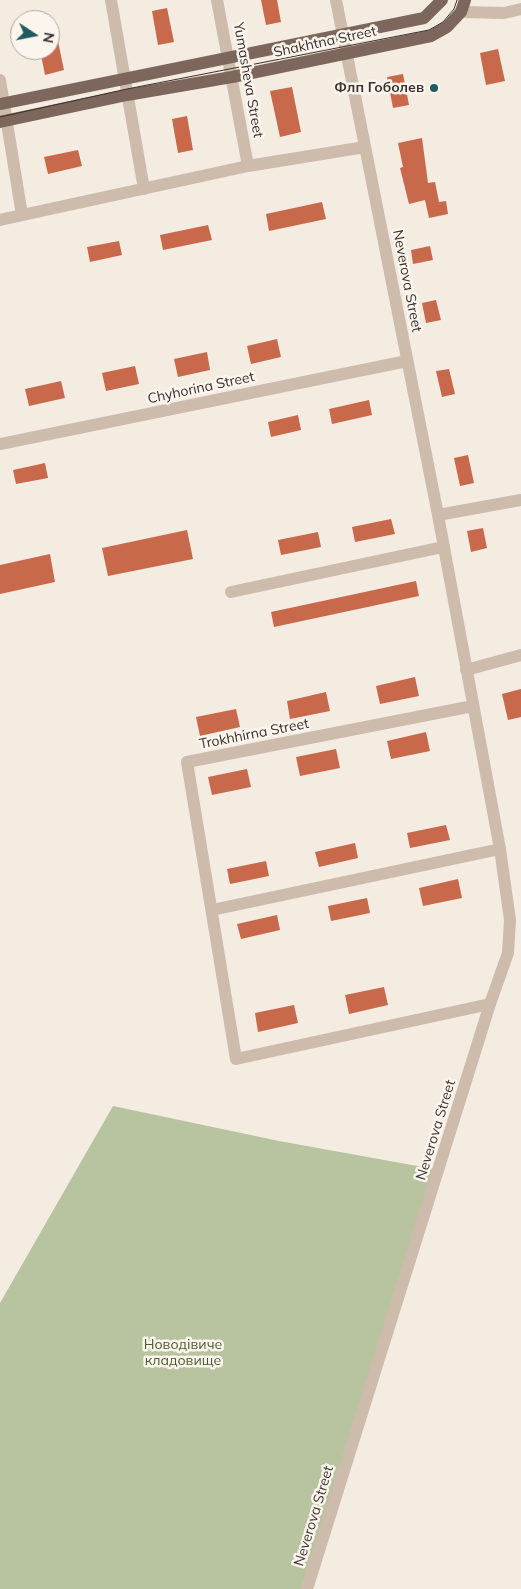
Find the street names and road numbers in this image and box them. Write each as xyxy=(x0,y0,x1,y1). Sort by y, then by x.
street label: Yumasheva Street xyxy=(230,21,266,139)
street label: Shakhtna Street xyxy=(272,23,378,61)
street label: Neverova Street xyxy=(389,228,425,334)
street label: Chyhorina Street xyxy=(146,368,256,408)
street label: Trokhhirna Street xyxy=(198,715,310,753)
street label: Neverova Street xyxy=(413,1078,459,1182)
street label: Neverova Street xyxy=(291,1464,337,1568)

